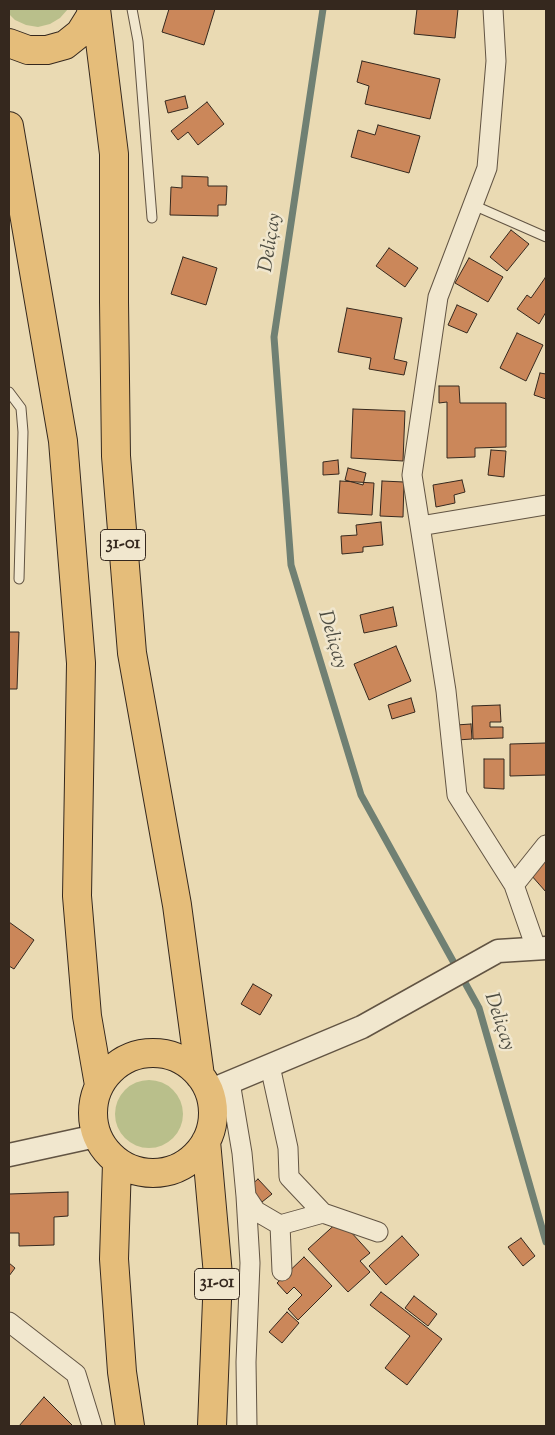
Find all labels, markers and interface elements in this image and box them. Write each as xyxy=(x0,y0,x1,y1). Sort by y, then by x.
water label: Deliçay xyxy=(256,212,288,274)
road number: 31-01 xyxy=(100,530,146,560)
water label: Deliçay xyxy=(311,608,351,672)
water label: Deliçay xyxy=(477,990,519,1054)
road number: 31-01 xyxy=(194,1268,240,1300)

